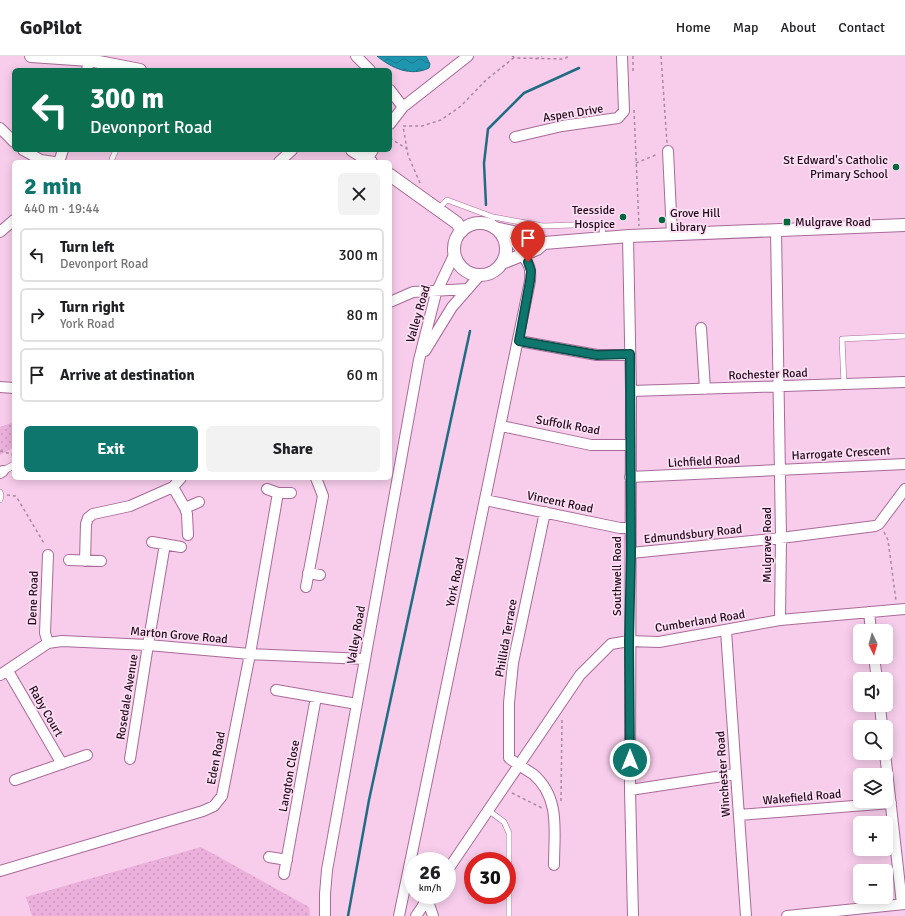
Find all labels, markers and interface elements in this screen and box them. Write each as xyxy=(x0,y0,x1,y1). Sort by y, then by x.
text: GoPilot xyxy=(20,16,82,40)
text: Home xyxy=(676,19,711,36)
text: Map xyxy=(733,19,758,36)
text: About xyxy=(780,19,816,36)
text: Contact xyxy=(838,19,885,36)
text: 300 m xyxy=(90,82,164,116)
icon: left xyxy=(24,84,76,136)
street label: Aspen Drive xyxy=(542,101,604,126)
text: Devonport Road xyxy=(90,116,212,138)
place label: St Edward's Catholic Primary School xyxy=(783,153,888,182)
marker: St Edward's Catholic Primary School xyxy=(891,162,901,172)
text: 2 min xyxy=(24,171,82,201)
button: close xyxy=(338,173,380,215)
text: 440 m · 19:44 xyxy=(24,201,100,217)
place label: Teesside Hospice xyxy=(572,203,615,232)
place label: Grove Hill Library xyxy=(670,206,721,235)
marker: Teesside Hospice xyxy=(618,212,628,222)
marker: Grove Hill Library xyxy=(657,215,667,225)
place label: Mulgrave Road xyxy=(795,215,871,230)
marker: Mulgrave Road xyxy=(782,217,792,227)
pin xyxy=(511,221,545,262)
icon: arrive xyxy=(517,227,539,249)
text: Turn left xyxy=(60,238,114,256)
icon: left xyxy=(26,244,48,266)
text: 300 m xyxy=(338,246,378,264)
text: Devonport Road xyxy=(60,256,148,272)
street label: Valley Road xyxy=(403,284,434,345)
text: Turn right xyxy=(60,298,125,316)
icon: right xyxy=(26,304,48,326)
text: 80 m xyxy=(347,306,378,324)
text: York Road xyxy=(60,316,115,332)
icon: arrive xyxy=(26,364,48,386)
text: Arrive at destination xyxy=(60,366,195,384)
text: 60 m xyxy=(347,366,378,384)
street label: Rochester Road xyxy=(728,366,808,383)
street label: Suffolk Road xyxy=(535,412,601,439)
button: Exit xyxy=(24,426,198,472)
button: Share xyxy=(206,426,380,472)
street label: Harrogate Crescent xyxy=(791,443,891,464)
street label: Lichfield Road xyxy=(667,452,741,471)
street label: Vincent Road xyxy=(525,488,594,517)
street label: Mulgrave Road xyxy=(760,507,775,583)
street label: Edmundsbury Road xyxy=(643,522,743,547)
street label: Southwell Road xyxy=(610,536,625,616)
street label: York Road xyxy=(443,556,468,608)
street label: Dene Road xyxy=(25,570,42,626)
street label: Phillida Terrace xyxy=(492,598,521,678)
street label: Valley Road xyxy=(344,605,369,665)
street label: Cumberland Road xyxy=(654,607,746,636)
street label: Marton Grove Road xyxy=(130,624,228,647)
north arrow xyxy=(853,624,893,664)
map controls xyxy=(853,624,893,904)
street label: Rosedale Avenue xyxy=(113,653,142,741)
button: sound xyxy=(853,672,893,712)
street label: Raby Court xyxy=(25,683,66,740)
button: search xyxy=(853,720,893,760)
street label: Eden Road xyxy=(204,730,229,786)
street label: Winchester Road xyxy=(713,730,734,818)
street label: Langton Close xyxy=(276,739,303,813)
position arrow xyxy=(609,739,651,781)
button: layers xyxy=(853,768,893,808)
street label: Wakefield Road xyxy=(762,787,842,808)
button: + xyxy=(853,816,893,856)
speed limit sign: 30 xyxy=(464,852,516,904)
text: 26 xyxy=(419,860,441,885)
button: − xyxy=(853,864,893,904)
text: km/h xyxy=(419,882,441,894)

